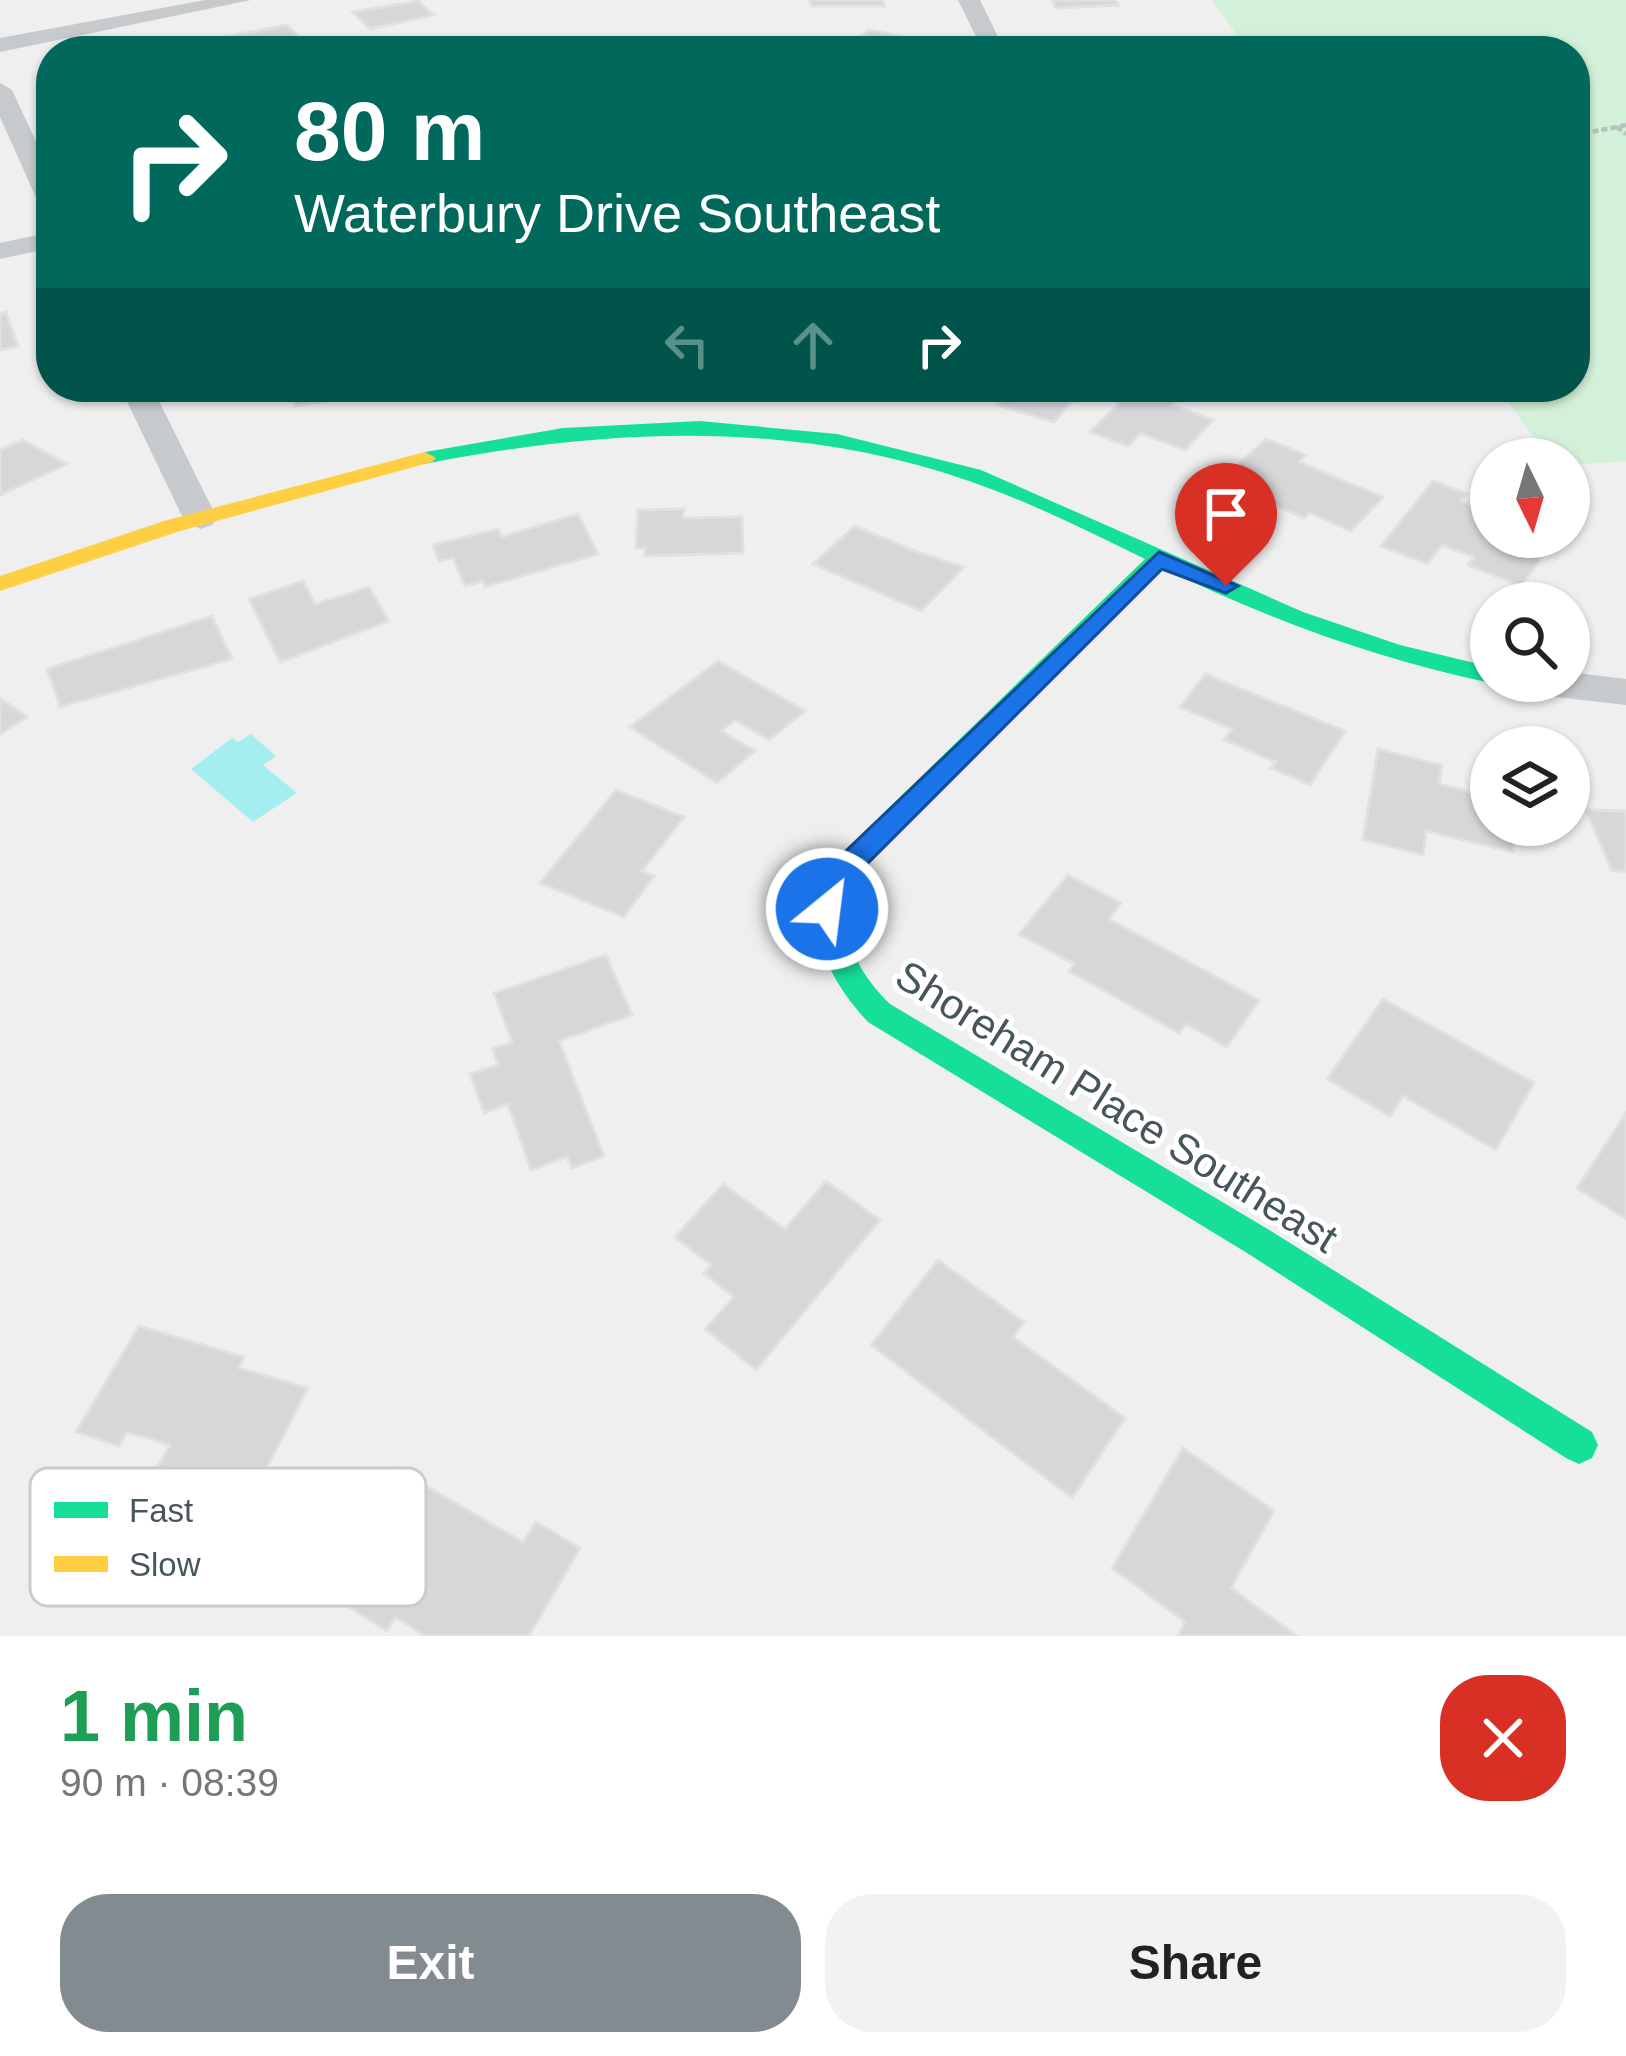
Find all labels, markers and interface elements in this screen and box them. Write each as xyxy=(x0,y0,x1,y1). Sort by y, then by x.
icon: right xyxy=(96,84,252,240)
text: 80 m xyxy=(294,84,485,178)
text: Waterbury Drive Southeast xyxy=(294,183,940,243)
icon: left xyxy=(654,312,720,378)
icon: ahead xyxy=(780,312,846,378)
icon: right xyxy=(906,312,972,378)
north arrow xyxy=(1470,438,1590,558)
map controls xyxy=(1470,438,1590,846)
pin xyxy=(1175,463,1277,586)
icon: arrive xyxy=(1193,481,1259,547)
button: search xyxy=(1470,582,1590,702)
button: layers xyxy=(1470,726,1590,846)
position arrow xyxy=(764,846,890,972)
street label: Shoreham Place Southeast xyxy=(887,951,1346,1262)
legend xyxy=(30,1468,426,1606)
text: Fast xyxy=(129,1492,193,1529)
text: Slow xyxy=(129,1546,201,1583)
button: close xyxy=(1440,1675,1566,1801)
text: 1 min xyxy=(60,1676,248,1756)
text: 90 m · 08:39 xyxy=(60,1761,279,1804)
button: Exit xyxy=(60,1894,801,2032)
button: Share xyxy=(825,1894,1566,2032)

